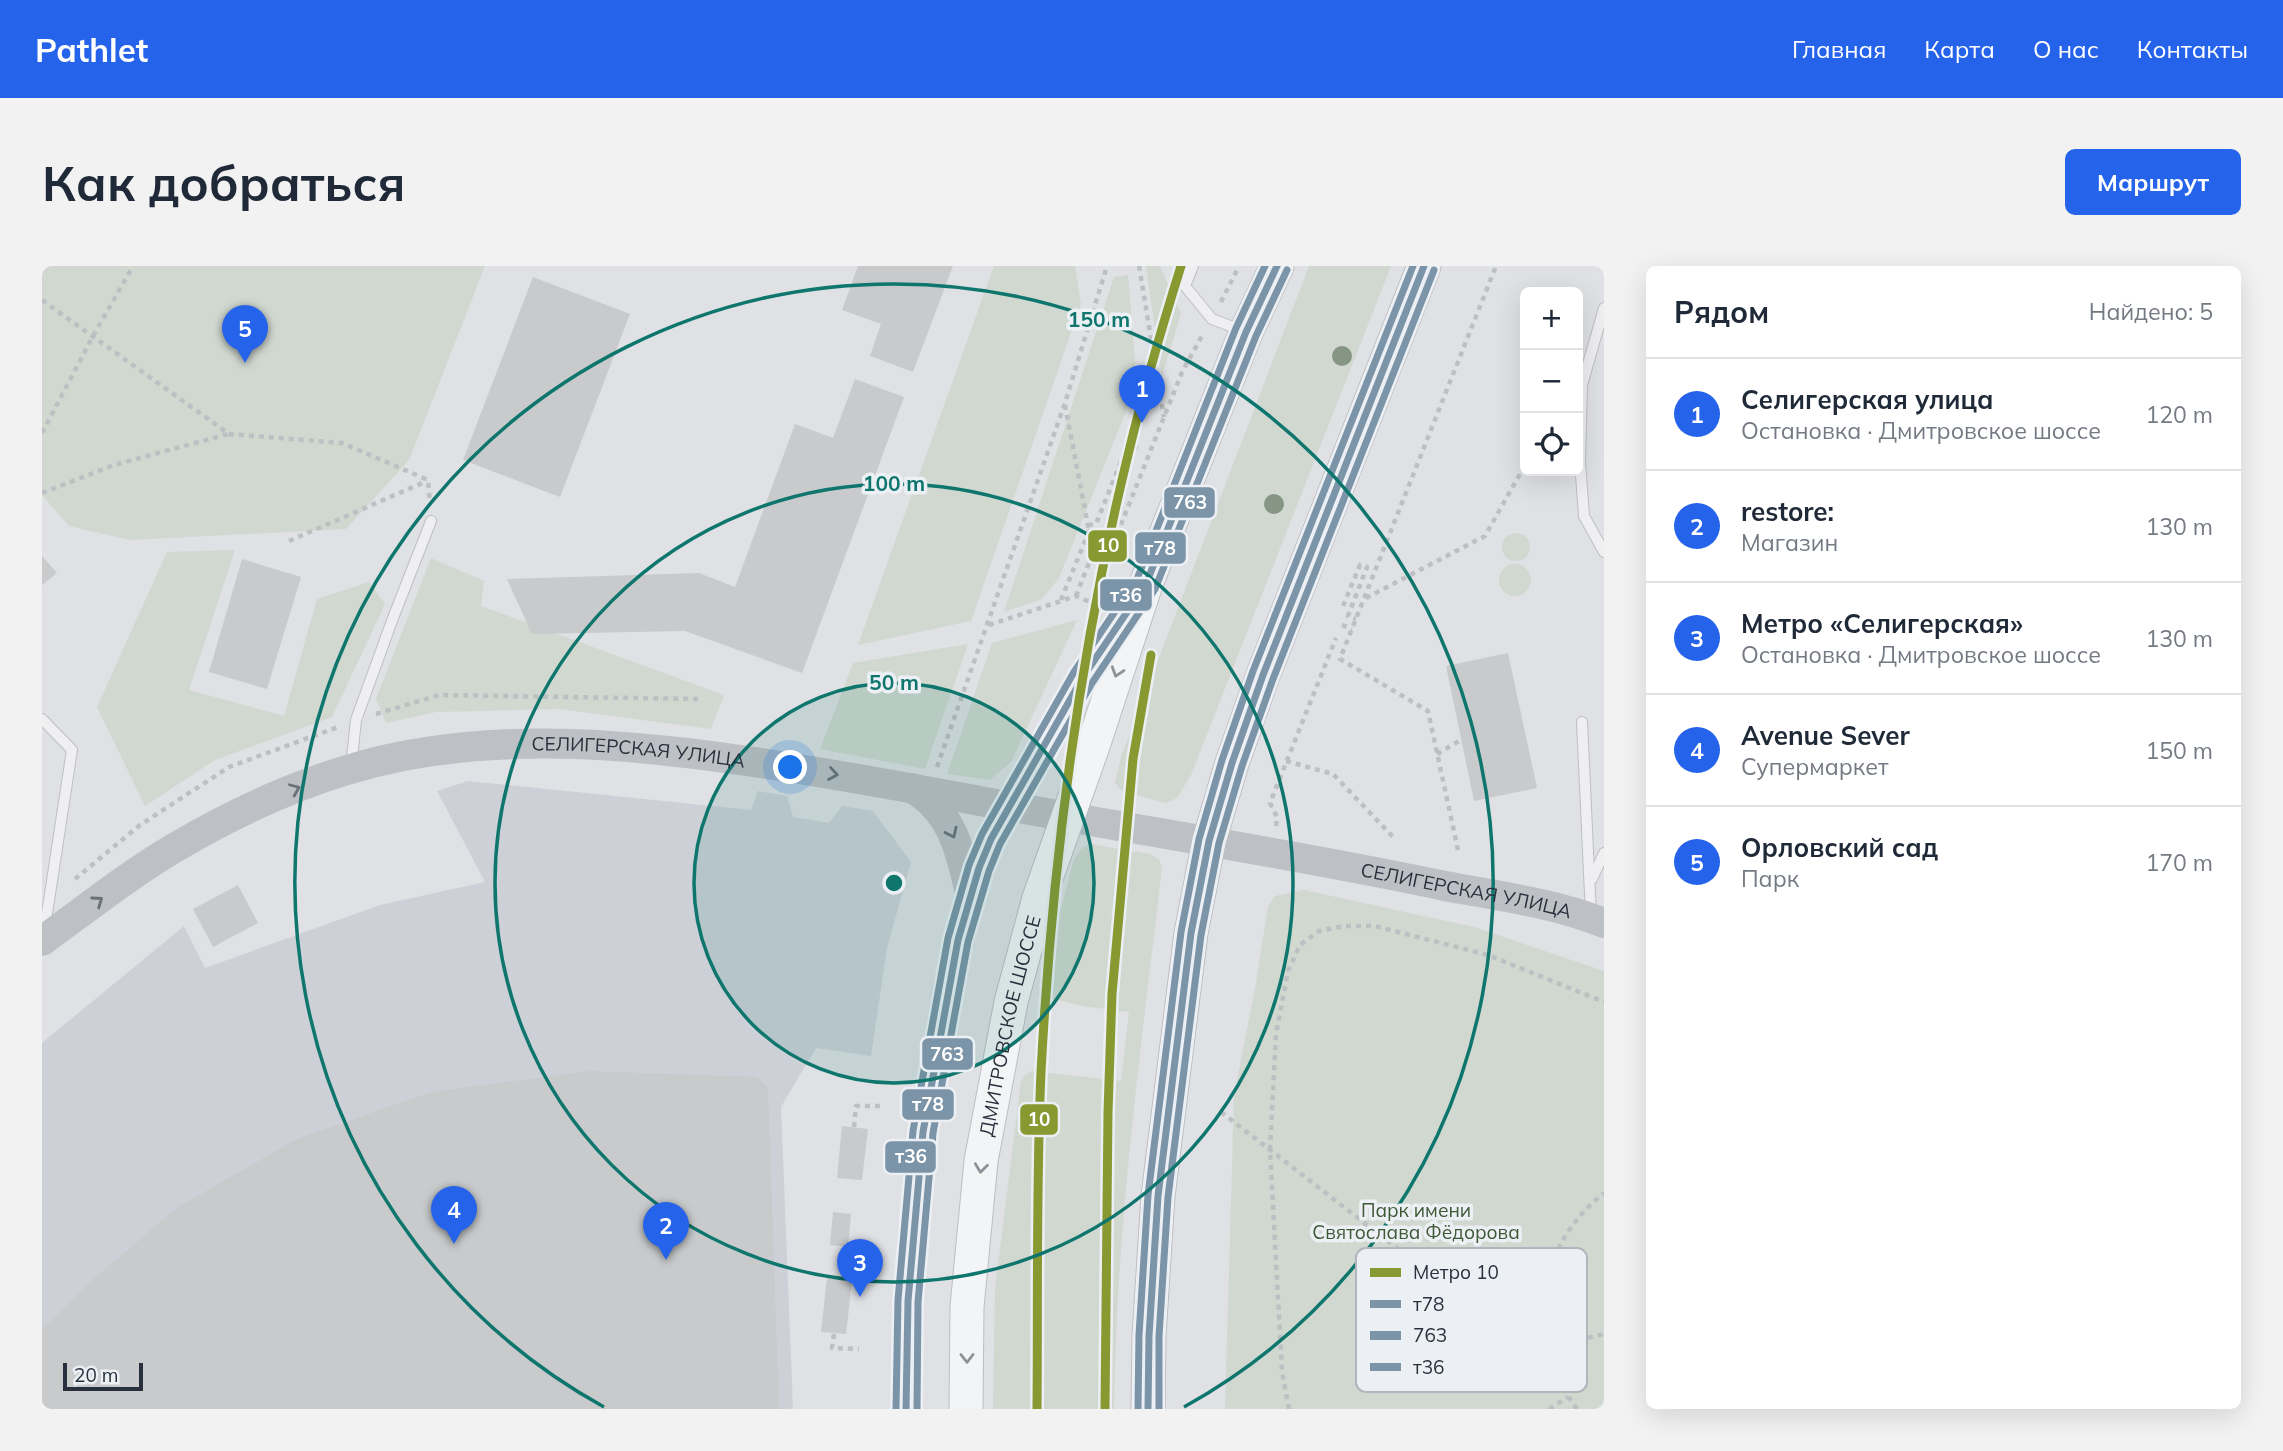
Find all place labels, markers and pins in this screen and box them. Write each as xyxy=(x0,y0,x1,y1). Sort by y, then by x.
pin: 5 xyxy=(222,305,268,363)
pin: 1 xyxy=(1119,365,1165,423)
centre of rings xyxy=(882,871,906,895)
pin: 4 xyxy=(431,1186,477,1244)
pin: 2 xyxy=(643,1202,689,1260)
pin: 3 xyxy=(837,1239,883,1297)

